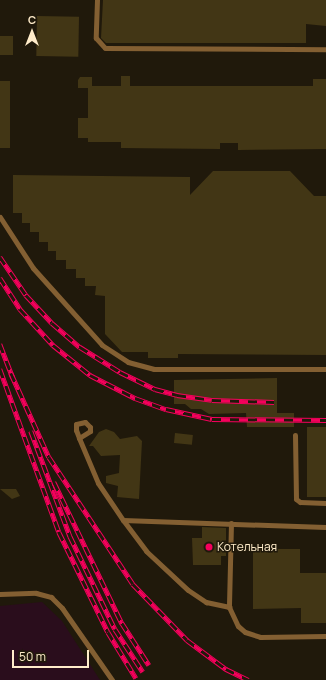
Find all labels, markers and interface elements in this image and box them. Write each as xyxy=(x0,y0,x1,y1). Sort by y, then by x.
north arrow xyxy=(12,12,52,52)
text: С xyxy=(28,12,36,27)
place label: Котельная xyxy=(217,540,277,554)
marker: Котельная xyxy=(204,542,214,552)
scale bar xyxy=(14,642,91,668)
text: 50 m xyxy=(19,648,46,665)

